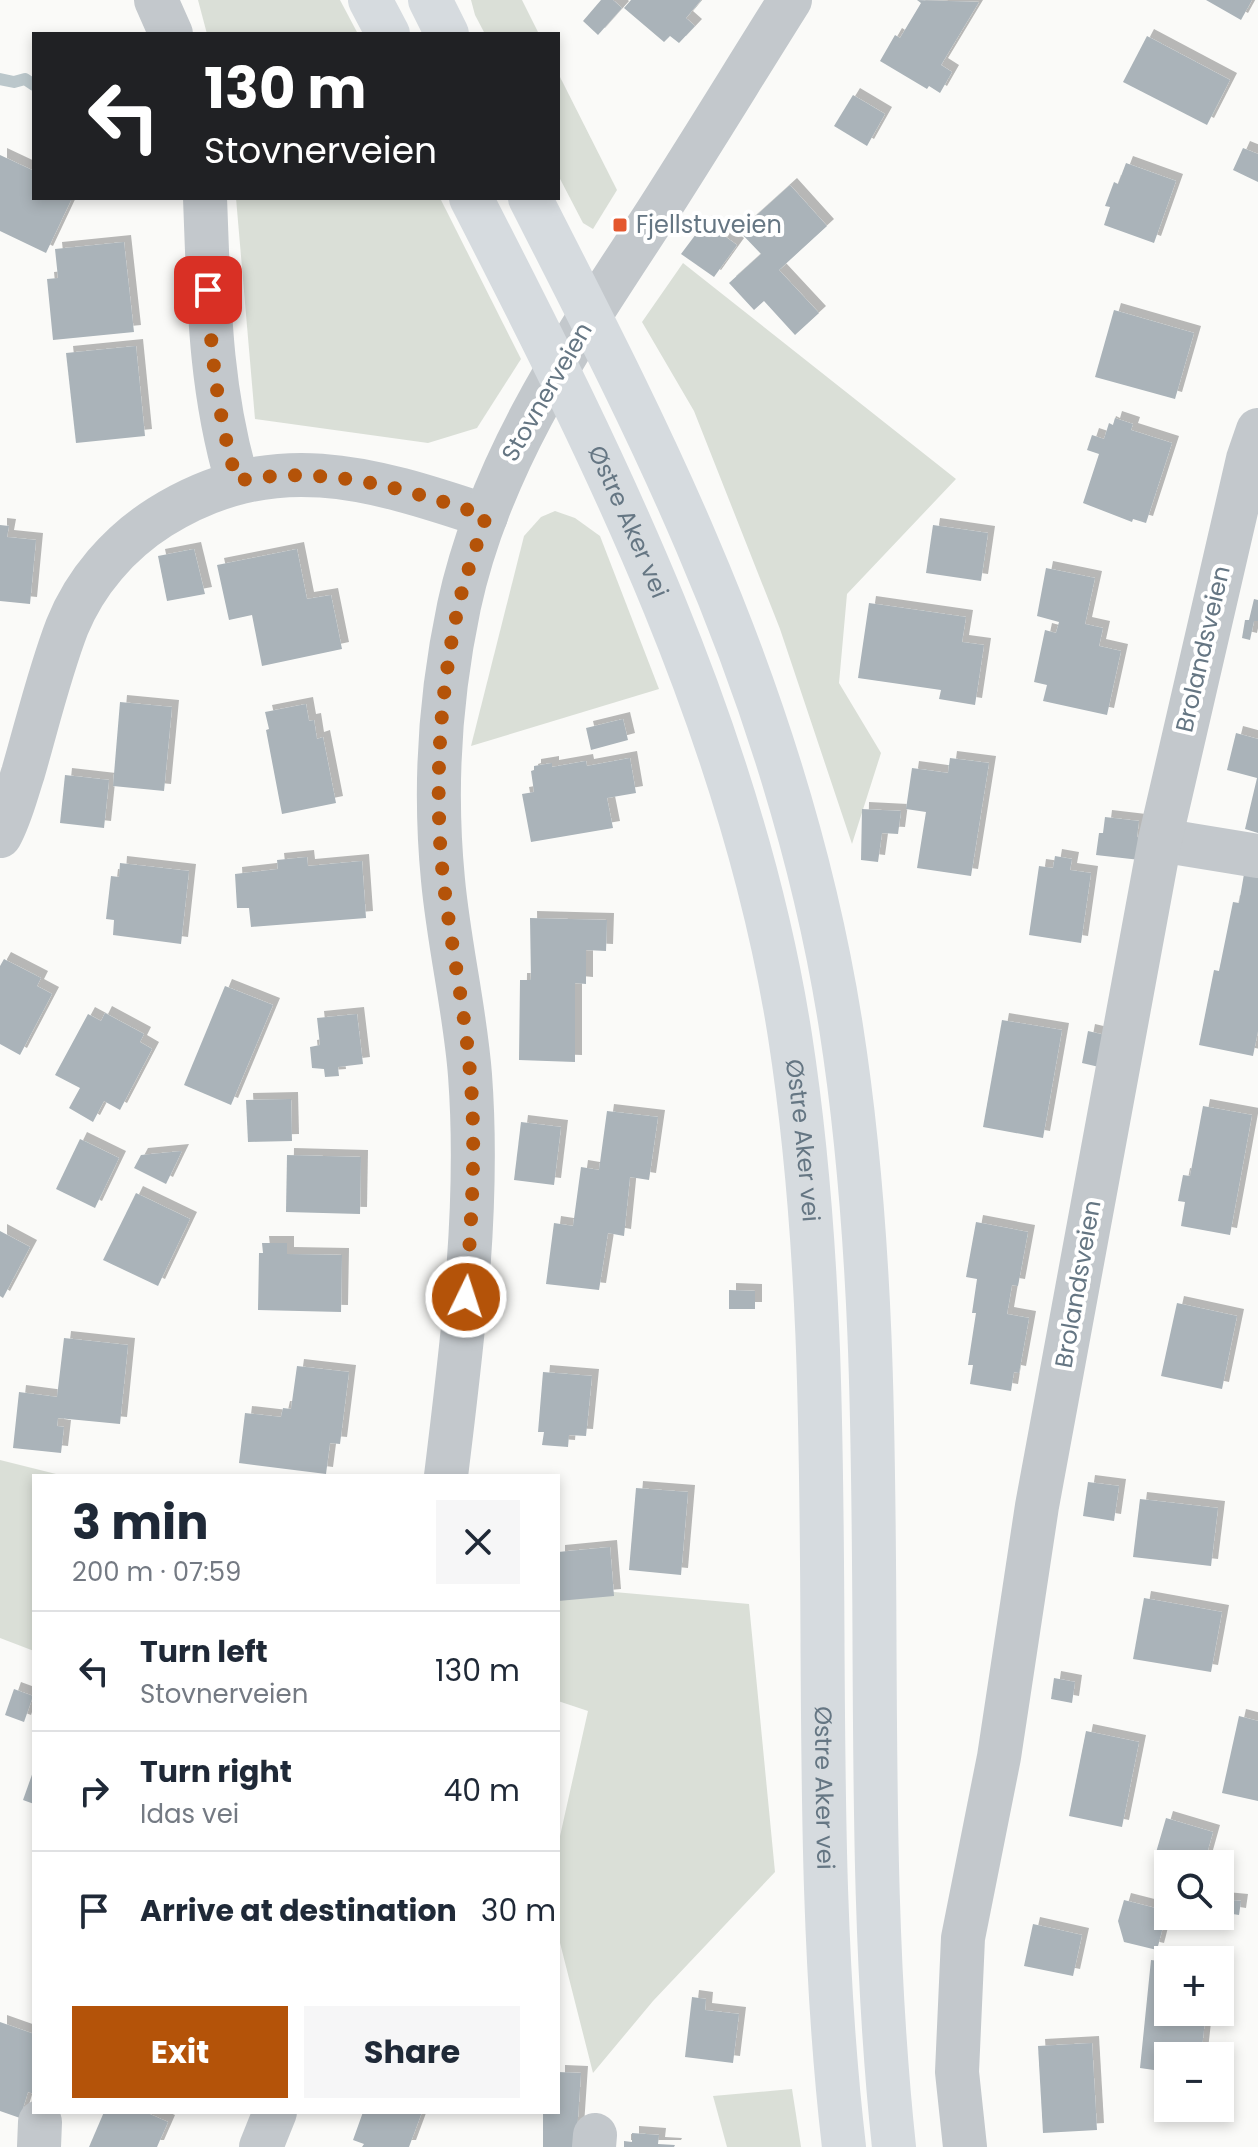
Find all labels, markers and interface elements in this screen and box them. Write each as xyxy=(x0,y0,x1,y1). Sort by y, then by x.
text: 130 m xyxy=(204,49,367,128)
icon: left xyxy=(72,64,176,168)
text: Stovnerveien xyxy=(204,125,437,176)
place label: Fjellstuveien xyxy=(636,208,782,241)
marker: Fjellstuveien xyxy=(611,216,629,234)
pin xyxy=(174,256,242,324)
icon: arrive xyxy=(186,268,230,312)
street label: Stovnerveien xyxy=(493,316,600,467)
street label: Østre Aker vei xyxy=(580,440,677,603)
street label: Brolandsveien xyxy=(1167,562,1238,735)
street label: Østre Aker vei xyxy=(778,1057,828,1223)
street label: Brolandsveien xyxy=(1047,1197,1108,1370)
position arrow xyxy=(424,1255,508,1339)
text: 3 min xyxy=(72,1489,209,1556)
button: close xyxy=(436,1500,520,1584)
text: 200 m · 07:59 xyxy=(72,1554,242,1590)
text: Turn left xyxy=(140,1630,268,1673)
icon: left xyxy=(72,1649,116,1693)
text: 130 m xyxy=(435,1649,520,1692)
text: Stovnerveien xyxy=(140,1676,308,1712)
street label: Østre Aker vei xyxy=(807,1706,842,1870)
text: Turn right xyxy=(140,1750,292,1793)
icon: right xyxy=(72,1769,116,1813)
text: 40 m xyxy=(443,1769,520,1812)
text: Idas vei xyxy=(140,1796,239,1832)
map controls xyxy=(1154,1850,1234,2122)
button: search xyxy=(1154,1850,1234,1930)
icon: arrive xyxy=(72,1889,116,1933)
text: Arrive at destination xyxy=(140,1889,457,1932)
text: 30 m xyxy=(481,1889,556,1932)
button: + xyxy=(1154,1946,1234,2026)
button: Exit xyxy=(72,2006,288,2098)
button: Share xyxy=(304,2006,520,2098)
button: − xyxy=(1154,2042,1234,2122)

